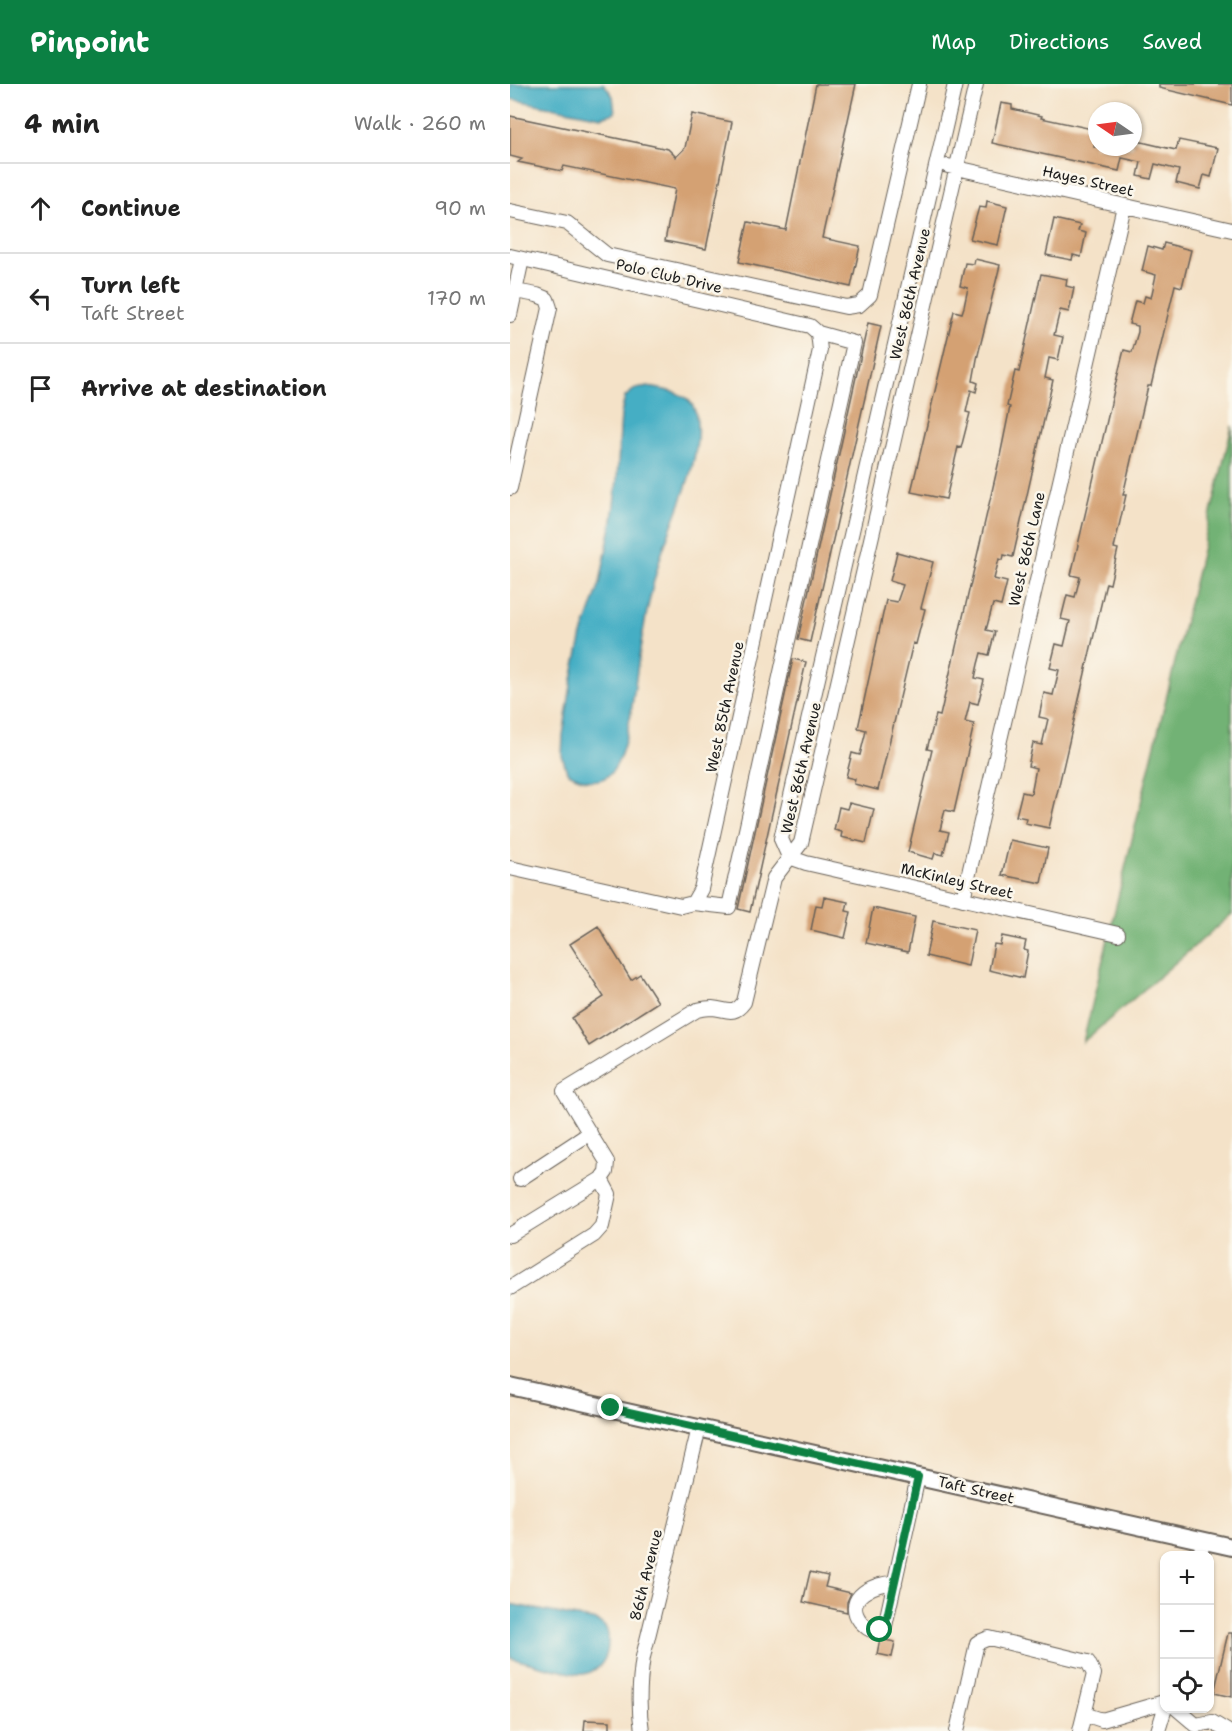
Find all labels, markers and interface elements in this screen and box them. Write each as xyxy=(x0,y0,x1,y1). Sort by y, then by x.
text: Pinpoint xyxy=(30,23,149,61)
text: Map xyxy=(931,28,976,56)
text: Directions xyxy=(1009,28,1109,56)
text: Saved xyxy=(1142,28,1202,56)
north arrow xyxy=(1088,102,1142,156)
text: 4 min xyxy=(24,106,100,141)
text: Walk · 260 m xyxy=(354,110,486,136)
street label: Hayes Street xyxy=(1040,161,1136,201)
icon: ahead xyxy=(24,192,57,225)
text: Continue xyxy=(81,194,181,223)
text: 90 m xyxy=(434,195,486,221)
street label: West 86th Avenue xyxy=(885,226,935,362)
street label: Polo Club Drive xyxy=(614,254,724,298)
text: Turn left xyxy=(81,271,180,300)
icon: left xyxy=(24,282,57,315)
text: 170 m xyxy=(427,285,486,311)
text: Taft Street xyxy=(81,300,185,326)
icon: arrive xyxy=(24,372,57,405)
text: Arrive at destination xyxy=(81,374,327,403)
street label: West 86th Lane xyxy=(1004,490,1050,608)
street label: West 85th Avenue xyxy=(701,639,749,775)
street label: West 86th Avenue xyxy=(776,700,826,836)
street label: McKinley Street xyxy=(899,858,1015,904)
route end xyxy=(597,1394,623,1420)
street label: Taft Street xyxy=(936,1472,1016,1508)
street label: 86th Avenue xyxy=(625,1527,667,1623)
map controls xyxy=(1160,1551,1214,1713)
button: + xyxy=(1160,1551,1214,1605)
button: − xyxy=(1160,1605,1214,1659)
route start xyxy=(866,1616,892,1642)
button: locate xyxy=(1160,1659,1214,1713)

